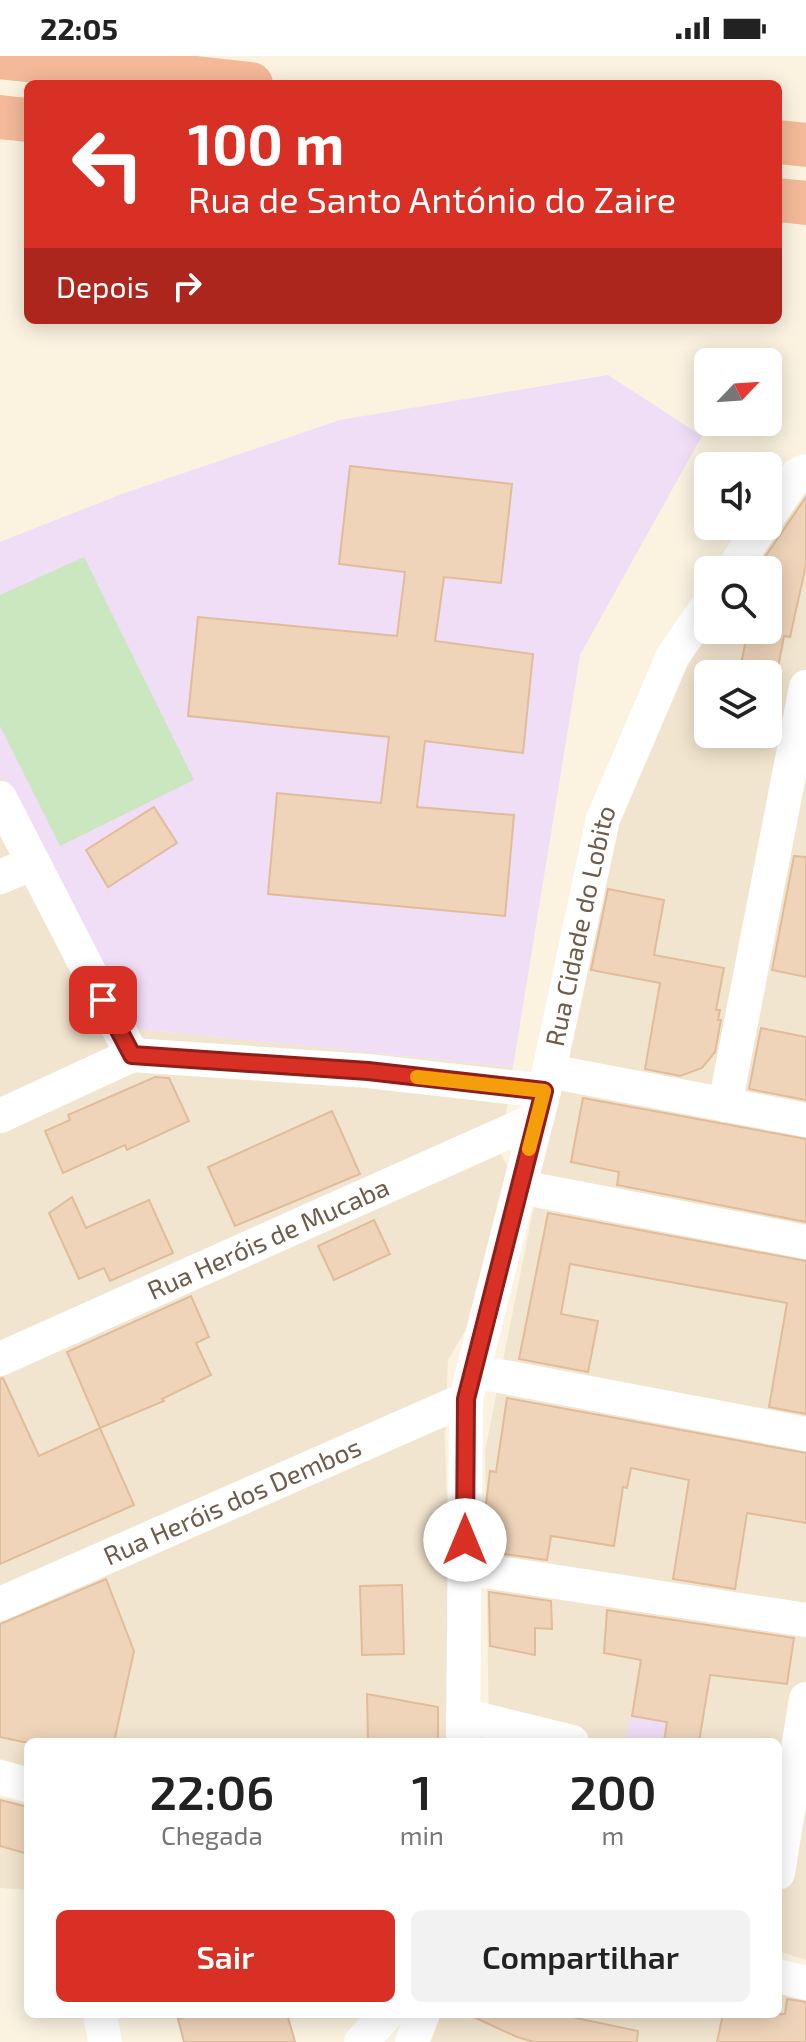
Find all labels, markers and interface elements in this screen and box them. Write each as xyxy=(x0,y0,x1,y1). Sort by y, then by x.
text: 22:05 xyxy=(40,10,118,46)
text: 100 m xyxy=(188,109,344,176)
icon: left xyxy=(56,112,160,216)
text: Rua de Santo António do Zaire xyxy=(188,177,676,220)
icon: right xyxy=(165,264,209,308)
text: Depois xyxy=(56,268,149,304)
north arrow xyxy=(694,348,782,436)
map controls xyxy=(694,348,782,748)
button: sound xyxy=(694,452,782,540)
button: search xyxy=(694,556,782,644)
button: layers xyxy=(694,660,782,748)
street label: Rua Cidade do Lobito xyxy=(538,800,621,1049)
pin xyxy=(69,966,137,1034)
icon: arrive xyxy=(81,978,125,1022)
street label: Rua Heróis de Mucaba xyxy=(142,1170,393,1305)
street label: Rua Heróis dos Dembos xyxy=(98,1430,365,1571)
position arrow xyxy=(423,1498,507,1582)
text: 22:06 xyxy=(150,1762,274,1820)
text: 1 xyxy=(412,1762,432,1820)
text: 200 xyxy=(570,1762,656,1820)
text: Chegada xyxy=(161,1819,263,1850)
text: min xyxy=(400,1819,444,1850)
text: m xyxy=(602,1819,624,1850)
button: Sair xyxy=(56,1910,395,2002)
button: Compartilhar xyxy=(411,1910,750,2002)

